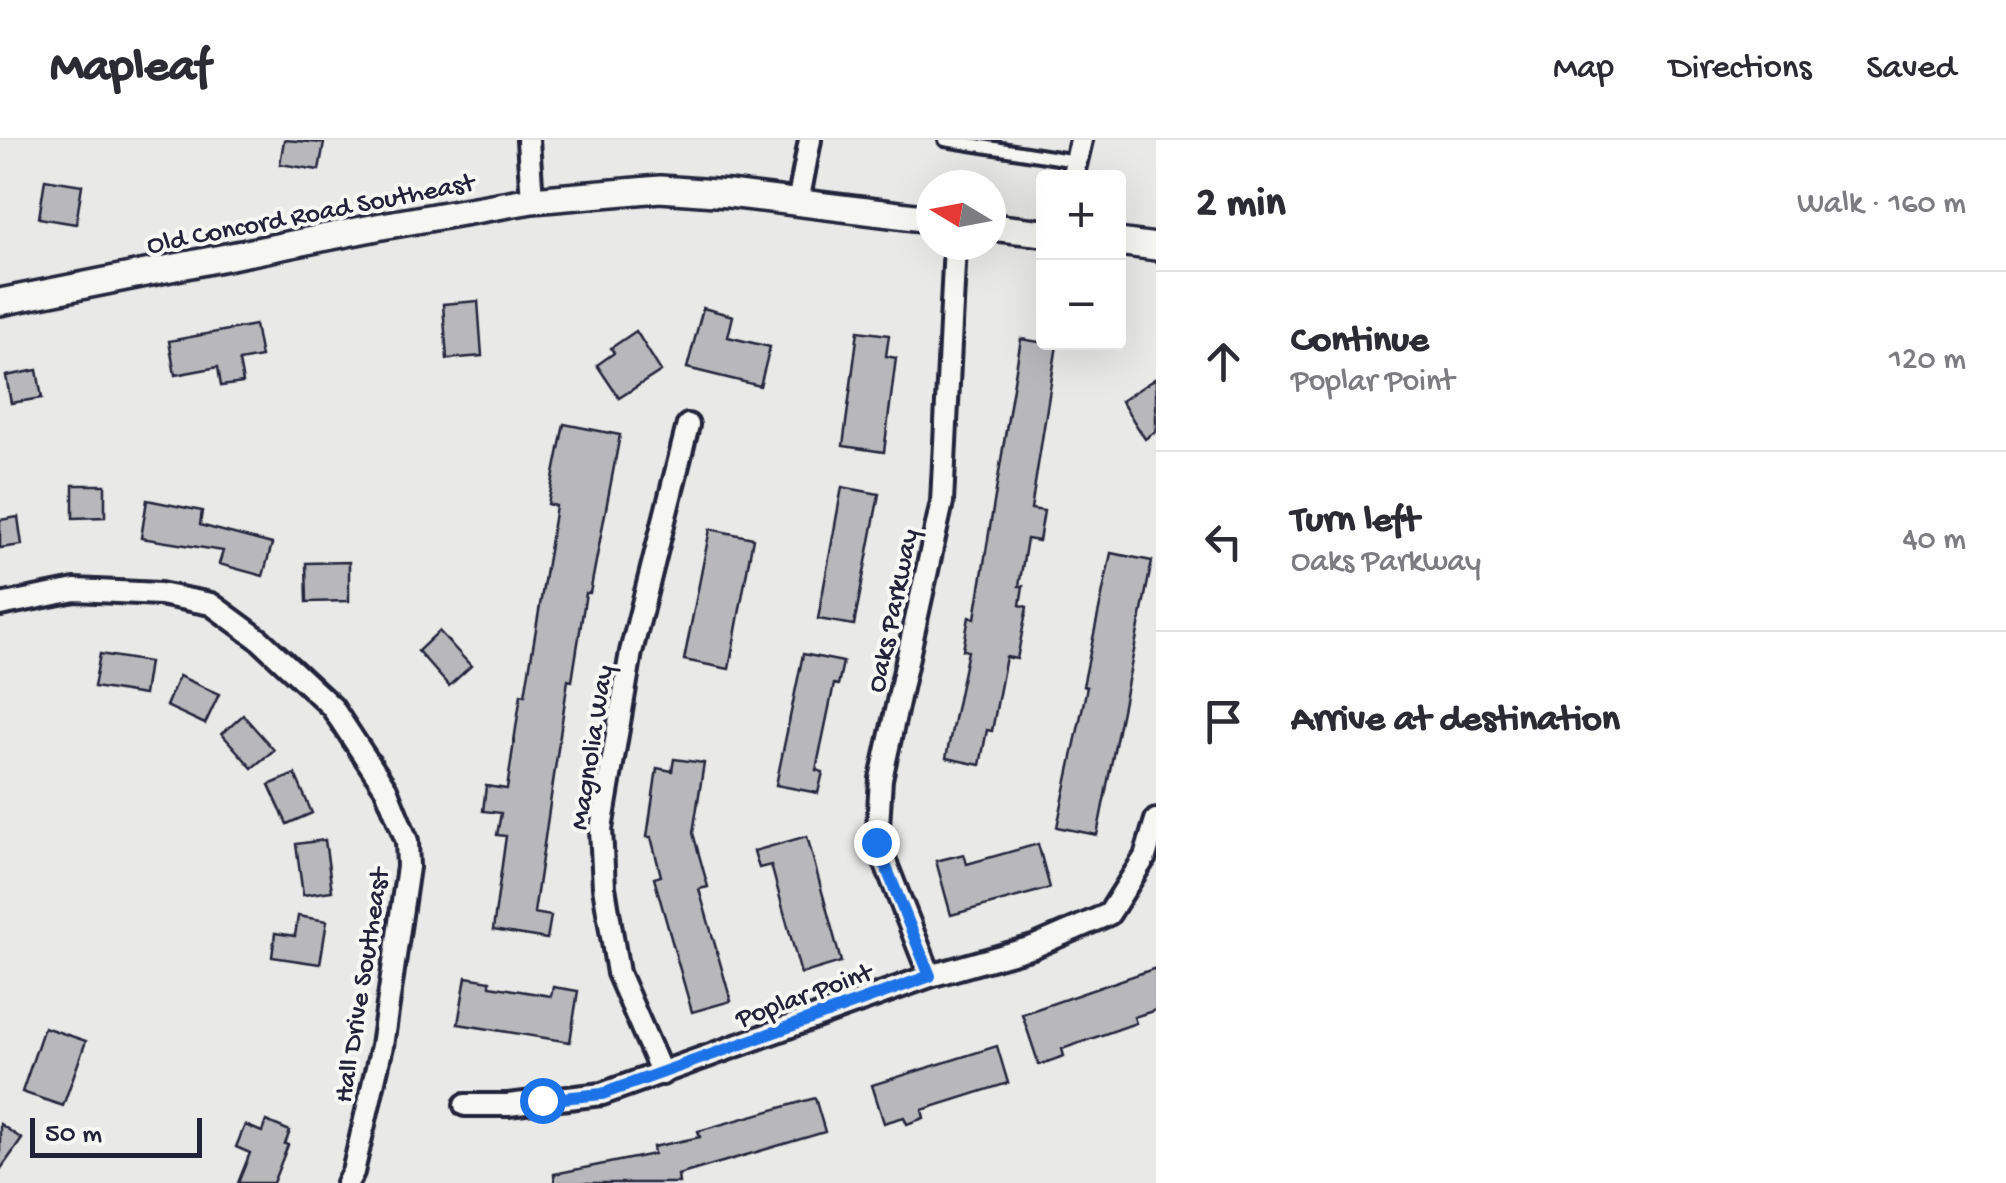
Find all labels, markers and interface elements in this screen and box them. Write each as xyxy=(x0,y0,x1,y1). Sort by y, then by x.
text: Mapleaf xyxy=(50,41,210,98)
text: Map xyxy=(1553,49,1614,90)
text: Directions xyxy=(1669,49,1811,90)
text: Saved xyxy=(1866,49,1956,90)
street label: Old Concord Road Southeast xyxy=(144,167,480,263)
north arrow xyxy=(916,170,1006,260)
map controls xyxy=(1036,170,1126,350)
button: + xyxy=(1036,170,1126,260)
text: 2 min xyxy=(1196,181,1285,230)
text: Walk · 160 m xyxy=(1797,186,1966,224)
button: − xyxy=(1036,260,1126,350)
text: Continue xyxy=(1291,320,1429,364)
icon: ahead xyxy=(1196,334,1251,389)
text: 120 m xyxy=(1889,342,1966,380)
text: Poplar Point xyxy=(1291,364,1454,402)
text: Turn left xyxy=(1291,500,1419,544)
icon: left xyxy=(1196,514,1251,569)
text: 40 m xyxy=(1902,522,1966,560)
street label: Oaks Parkway xyxy=(861,526,928,696)
text: Oaks Parkway xyxy=(1291,544,1481,582)
street label: Magnolia Way xyxy=(564,663,623,832)
icon: arrive xyxy=(1196,694,1251,749)
text: Arrive at destination xyxy=(1291,699,1620,743)
route end xyxy=(854,820,900,866)
street label: Hall Drive Southeast xyxy=(329,864,399,1105)
street label: Poplar Point xyxy=(731,956,880,1037)
route start xyxy=(520,1078,566,1124)
scale bar xyxy=(30,1113,202,1158)
text: 50 m xyxy=(45,1119,102,1152)

